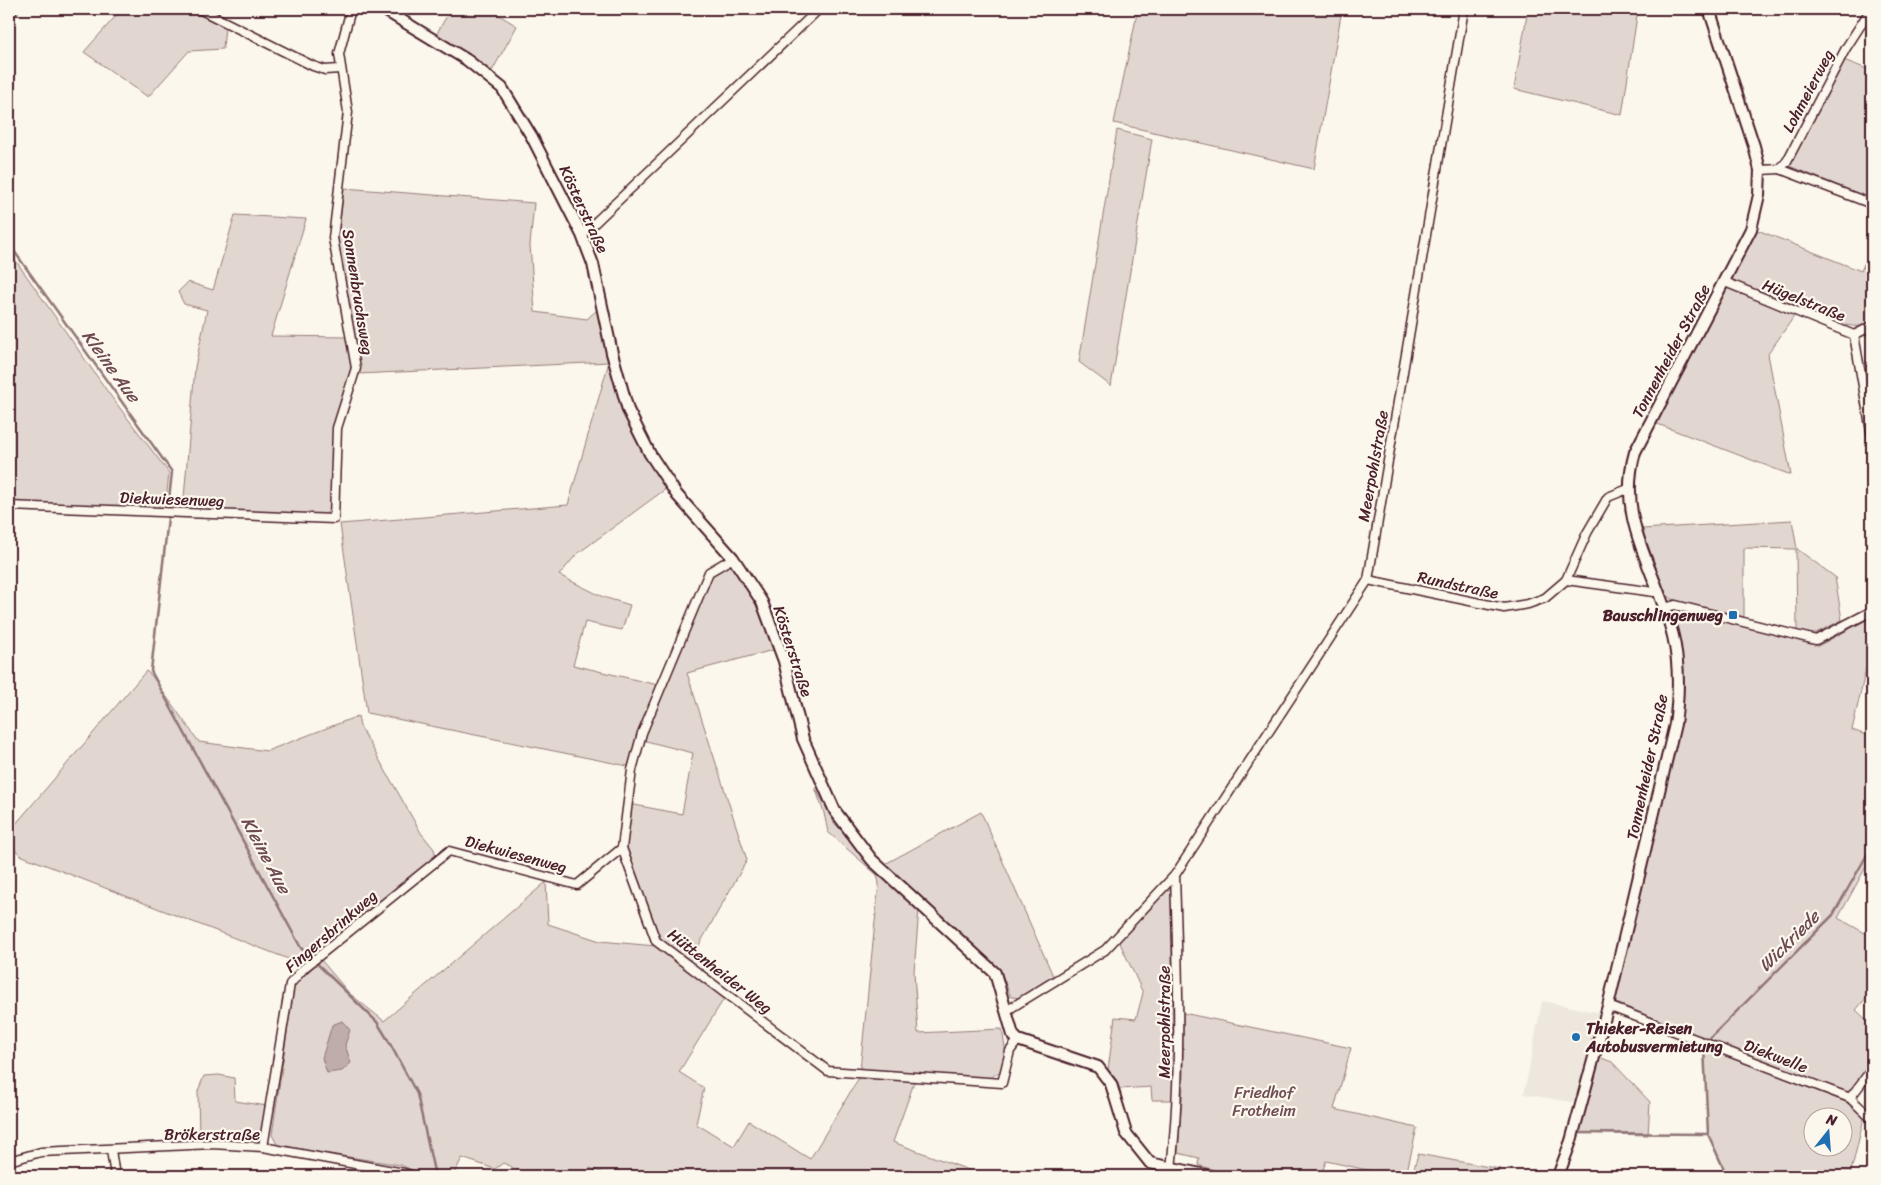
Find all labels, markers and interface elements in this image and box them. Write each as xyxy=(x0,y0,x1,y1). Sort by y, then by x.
street label: Lohmeierweg xyxy=(1774,44,1842,138)
street label: Kösterstraße xyxy=(551,160,617,258)
street label: Sonnenbruchsweg xyxy=(334,227,382,357)
street label: Hügelstraße xyxy=(1758,270,1850,330)
street label: Tonnenheider Straße xyxy=(1623,279,1719,423)
water label: Kleine Aue xyxy=(73,323,150,411)
street label: Meerpohlstraße xyxy=(1349,408,1397,524)
street label: Diekwiesenweg xyxy=(119,483,225,515)
street label: Rundstraße xyxy=(1415,562,1502,608)
street label: Kösterstraße xyxy=(765,601,822,701)
place label: Bauschlingenweg xyxy=(1603,601,1723,630)
marker: Bauschlingenweg xyxy=(1727,609,1739,621)
street label: Tonnenheider Straße xyxy=(1617,691,1677,843)
water label: Kleine Aue xyxy=(232,810,301,901)
street label: Diekwiesenweg xyxy=(462,826,570,882)
street label: Fingersbrinkweg xyxy=(278,882,384,980)
water label: Wickriede xyxy=(1750,901,1829,980)
street label: Hüttenheider Weg xyxy=(661,920,779,1022)
street label: Meerpohlstraße xyxy=(1150,965,1179,1079)
place label: Thieker-Reisen Autobusvermietung xyxy=(1585,1014,1723,1061)
street label: Diekwelle xyxy=(1740,1030,1812,1082)
marker: Thieker-Reisen Autobusvermietung xyxy=(1570,1031,1582,1043)
park label: Friedhof Frotheim xyxy=(1232,1078,1296,1125)
text: N xyxy=(1822,1106,1840,1134)
north arrow xyxy=(1804,1108,1854,1158)
street label: Brökerstraße xyxy=(164,1120,260,1149)

